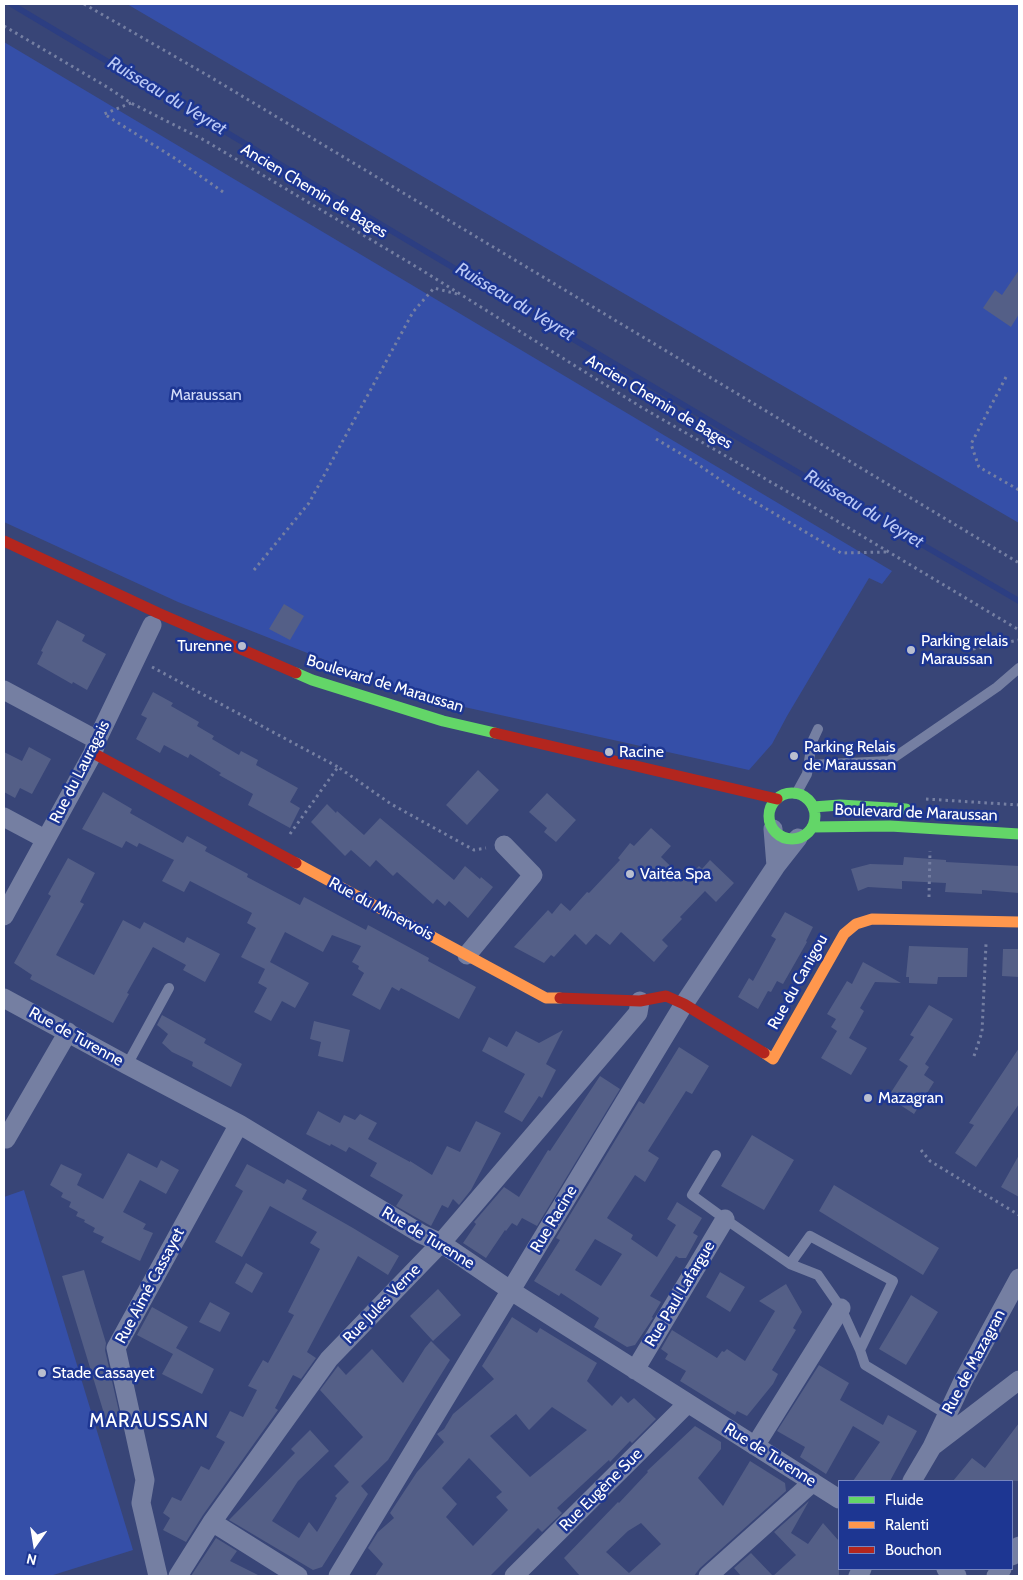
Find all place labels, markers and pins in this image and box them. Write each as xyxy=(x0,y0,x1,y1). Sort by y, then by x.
place label: Parking relais Maraussan xyxy=(921,631,1008,669)
place label: Turenne xyxy=(177,636,232,656)
marker: Turenne xyxy=(236,640,248,652)
marker: Parking relais Maraussan xyxy=(905,644,917,656)
place label: Parking Relais de Maraussan xyxy=(804,737,896,775)
place label: Racine xyxy=(619,742,664,762)
marker: Racine xyxy=(603,746,615,758)
marker: Parking Relais de Maraussan xyxy=(788,750,800,762)
place label: Vaitéa Spa xyxy=(640,864,711,884)
marker: Vaitéa Spa xyxy=(624,868,636,880)
place label: Mazagran xyxy=(878,1088,943,1108)
marker: Mazagran xyxy=(862,1092,874,1104)
place label: Stade Cassayet xyxy=(52,1363,154,1383)
marker: Stade Cassayet xyxy=(36,1367,48,1379)

